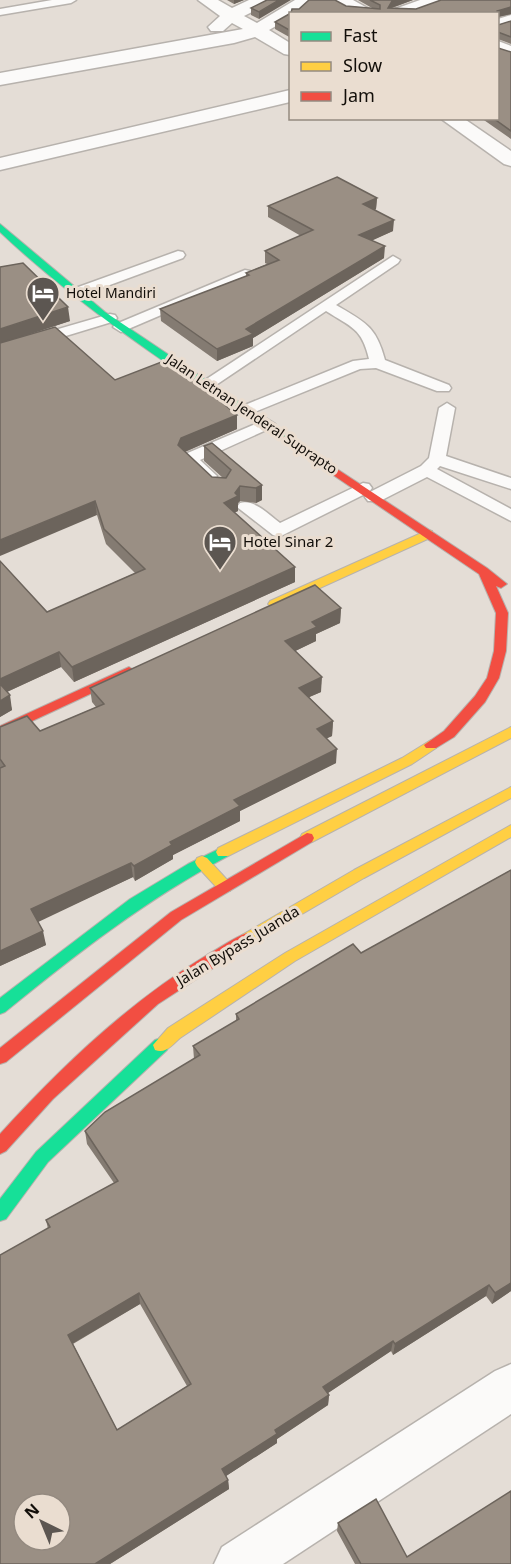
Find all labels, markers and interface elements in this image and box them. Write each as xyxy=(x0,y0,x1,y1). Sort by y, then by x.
legend xyxy=(289,12,499,120)
text: Fast xyxy=(343,23,378,47)
text: Slow xyxy=(343,53,382,77)
text: Jam xyxy=(341,83,375,107)
hotel icon: Hotel Mandiri xyxy=(25,275,61,322)
place label: Hotel Mandiri xyxy=(66,283,156,302)
street label: Jalan Letnan Jenderal Suprapto xyxy=(161,348,342,478)
hotel icon: Hotel Sinar 2 xyxy=(202,524,238,571)
place label: Hotel Sinar 2 xyxy=(243,531,333,551)
street label: Jalan Bypass Juanda xyxy=(171,901,303,991)
north arrow xyxy=(12,1492,72,1552)
text: N xyxy=(20,1499,44,1524)

